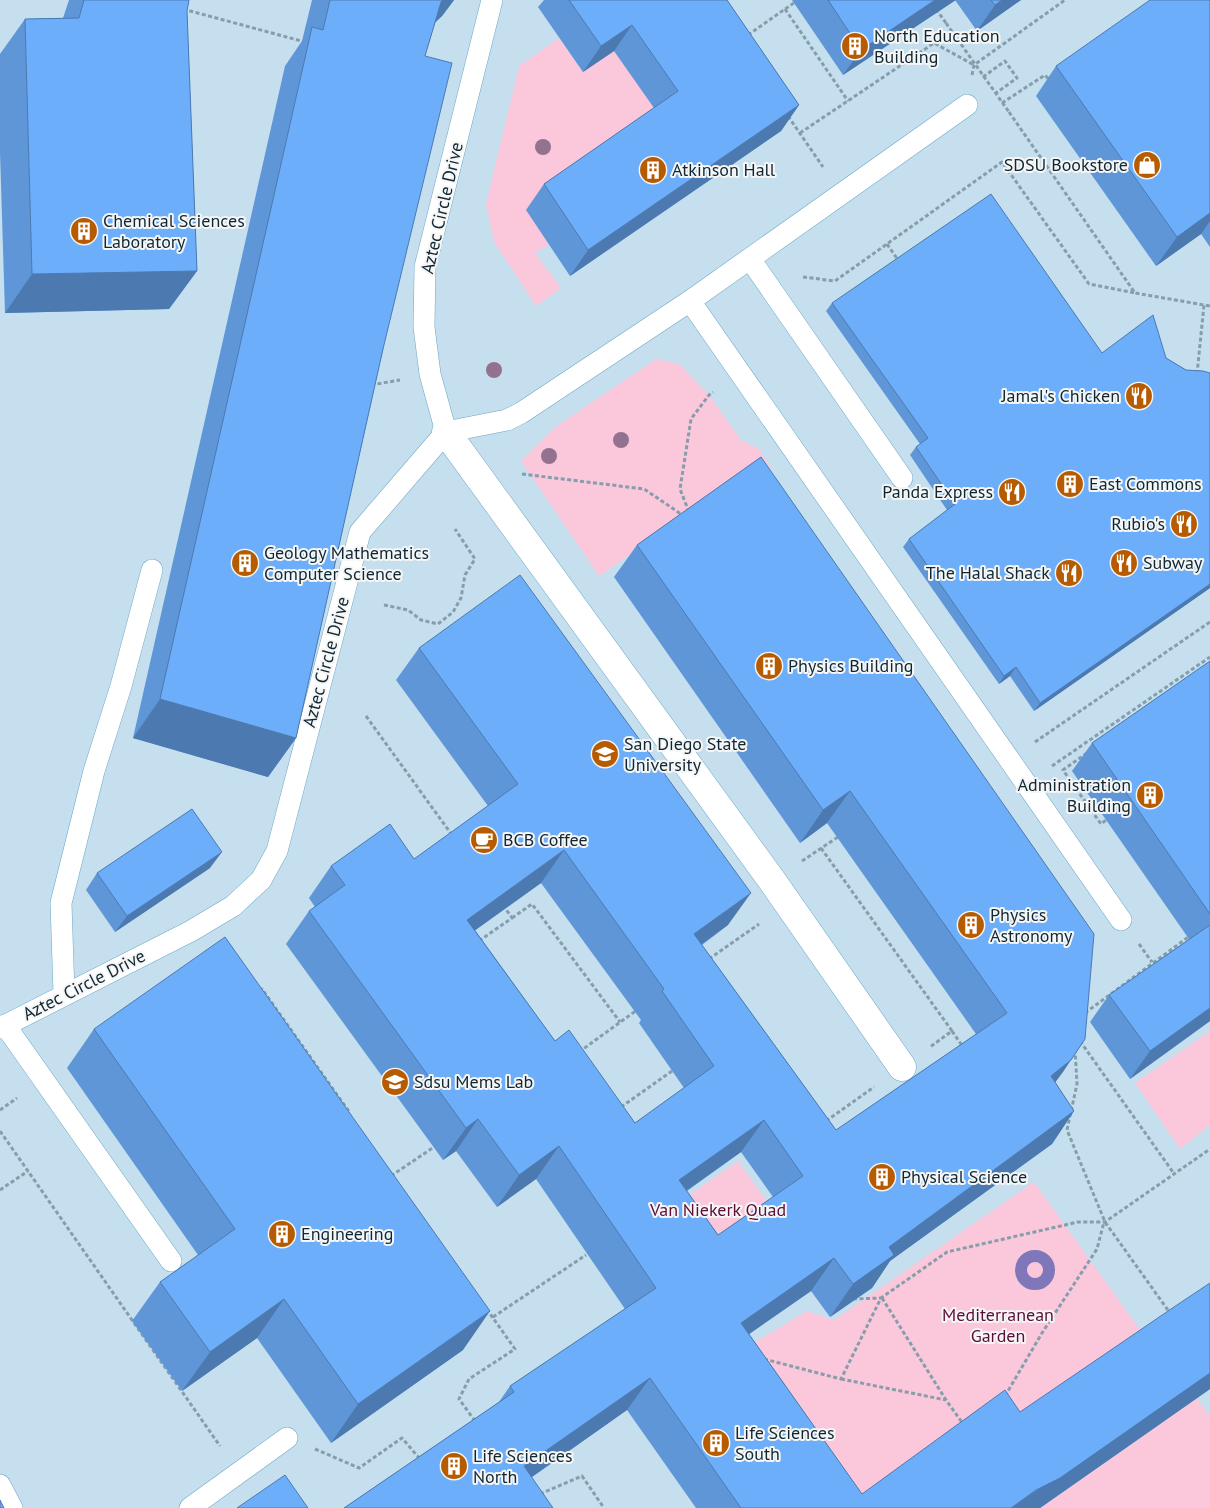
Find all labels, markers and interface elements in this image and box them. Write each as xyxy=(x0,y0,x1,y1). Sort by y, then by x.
place label: North Education Building xyxy=(874,24,1000,68)
building icon: North Education Building xyxy=(840,31,870,61)
street label: Aztec Circle Drive xyxy=(415,140,468,276)
shop icon: SDSU Bookstore xyxy=(1132,150,1162,180)
place label: SDSU Bookstore xyxy=(1004,153,1128,176)
building icon: Atkinson Hall xyxy=(638,155,668,185)
place label: Atkinson Hall xyxy=(672,158,776,181)
place label: Chemical Sciences Laboratory xyxy=(103,209,245,253)
building icon: Chemical Sciences Laboratory xyxy=(69,216,99,246)
restaurant icon: Jamal's Chicken xyxy=(1124,381,1154,411)
place label: Jamal's Chicken xyxy=(1000,384,1120,407)
building icon: East Commons xyxy=(1055,469,1085,499)
place label: East Commons xyxy=(1089,472,1202,495)
restaurant icon: Panda Express xyxy=(997,477,1027,507)
place label: Panda Express xyxy=(882,480,993,503)
restaurant icon: Rubio's xyxy=(1169,509,1199,539)
place label: Rubio's xyxy=(1111,512,1165,535)
place label: Geology Mathematics Computer Science xyxy=(264,541,429,585)
building icon: Geology Mathematics Computer Science xyxy=(230,548,260,578)
restaurant icon: Subway xyxy=(1109,548,1139,578)
place label: Subway xyxy=(1143,551,1203,574)
restaurant icon: The Halal Shack xyxy=(1054,558,1084,588)
place label: The Halal Shack xyxy=(926,561,1050,584)
street label: Aztec Circle Drive xyxy=(297,594,354,730)
building icon: Physics Building xyxy=(754,651,784,681)
place label: Physics Building xyxy=(788,654,914,677)
place label: San Diego State University xyxy=(624,732,746,776)
school or university icon: San Diego State University xyxy=(590,739,620,769)
place label: Administration Building xyxy=(1018,773,1131,817)
building icon: Administration Building xyxy=(1135,780,1165,810)
cafe icon: BCB Coffee xyxy=(469,825,499,855)
place label: BCB Coffee xyxy=(503,828,588,851)
place label: Physics Astronomy xyxy=(990,903,1073,947)
building icon: Physics Astronomy xyxy=(956,910,986,940)
street label: Aztec Circle Drive xyxy=(19,944,149,1025)
school or university icon: Sdsu Mems Lab xyxy=(380,1067,410,1097)
place label: Sdsu Mems Lab xyxy=(414,1070,533,1093)
building icon: Physical Science xyxy=(867,1162,897,1192)
place label: Physical Science xyxy=(901,1165,1027,1188)
park label: Van Niekerk Quad xyxy=(649,1198,786,1221)
building icon: Engineering xyxy=(267,1219,297,1249)
place label: Engineering xyxy=(301,1222,393,1245)
park label: Mediterranean Garden xyxy=(942,1303,1054,1347)
place label: Life Sciences South xyxy=(735,1421,835,1465)
building icon: Life Sciences South xyxy=(701,1428,731,1458)
place label: Life Sciences North xyxy=(473,1444,573,1488)
building icon: Life Sciences North xyxy=(439,1451,469,1481)

